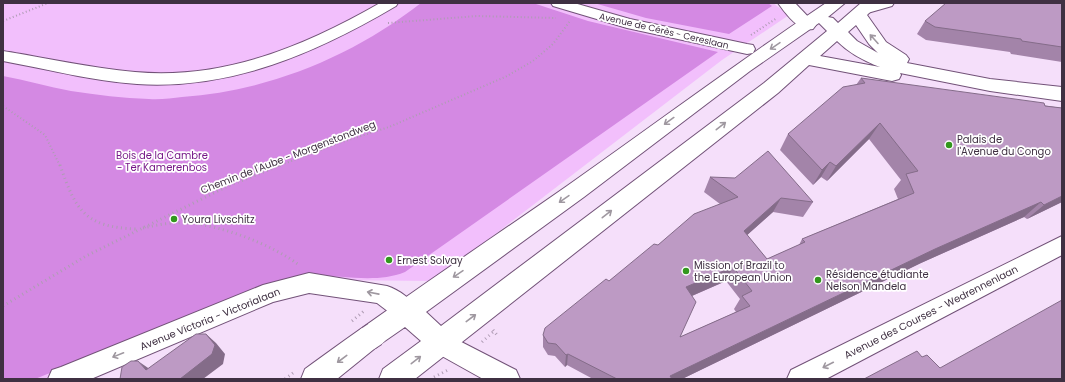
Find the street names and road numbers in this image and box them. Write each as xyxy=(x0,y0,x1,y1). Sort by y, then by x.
street label: Avenue de Cérès - Cereslaan xyxy=(598,10,730,52)
street label: Chemin de l'Aube - Morgenstondweg xyxy=(198,117,378,197)
street label: Avenue des Courses - Wedrennenlaan xyxy=(842,261,1020,363)
street label: Avenue Victoria - Victorialaan xyxy=(138,284,282,354)

